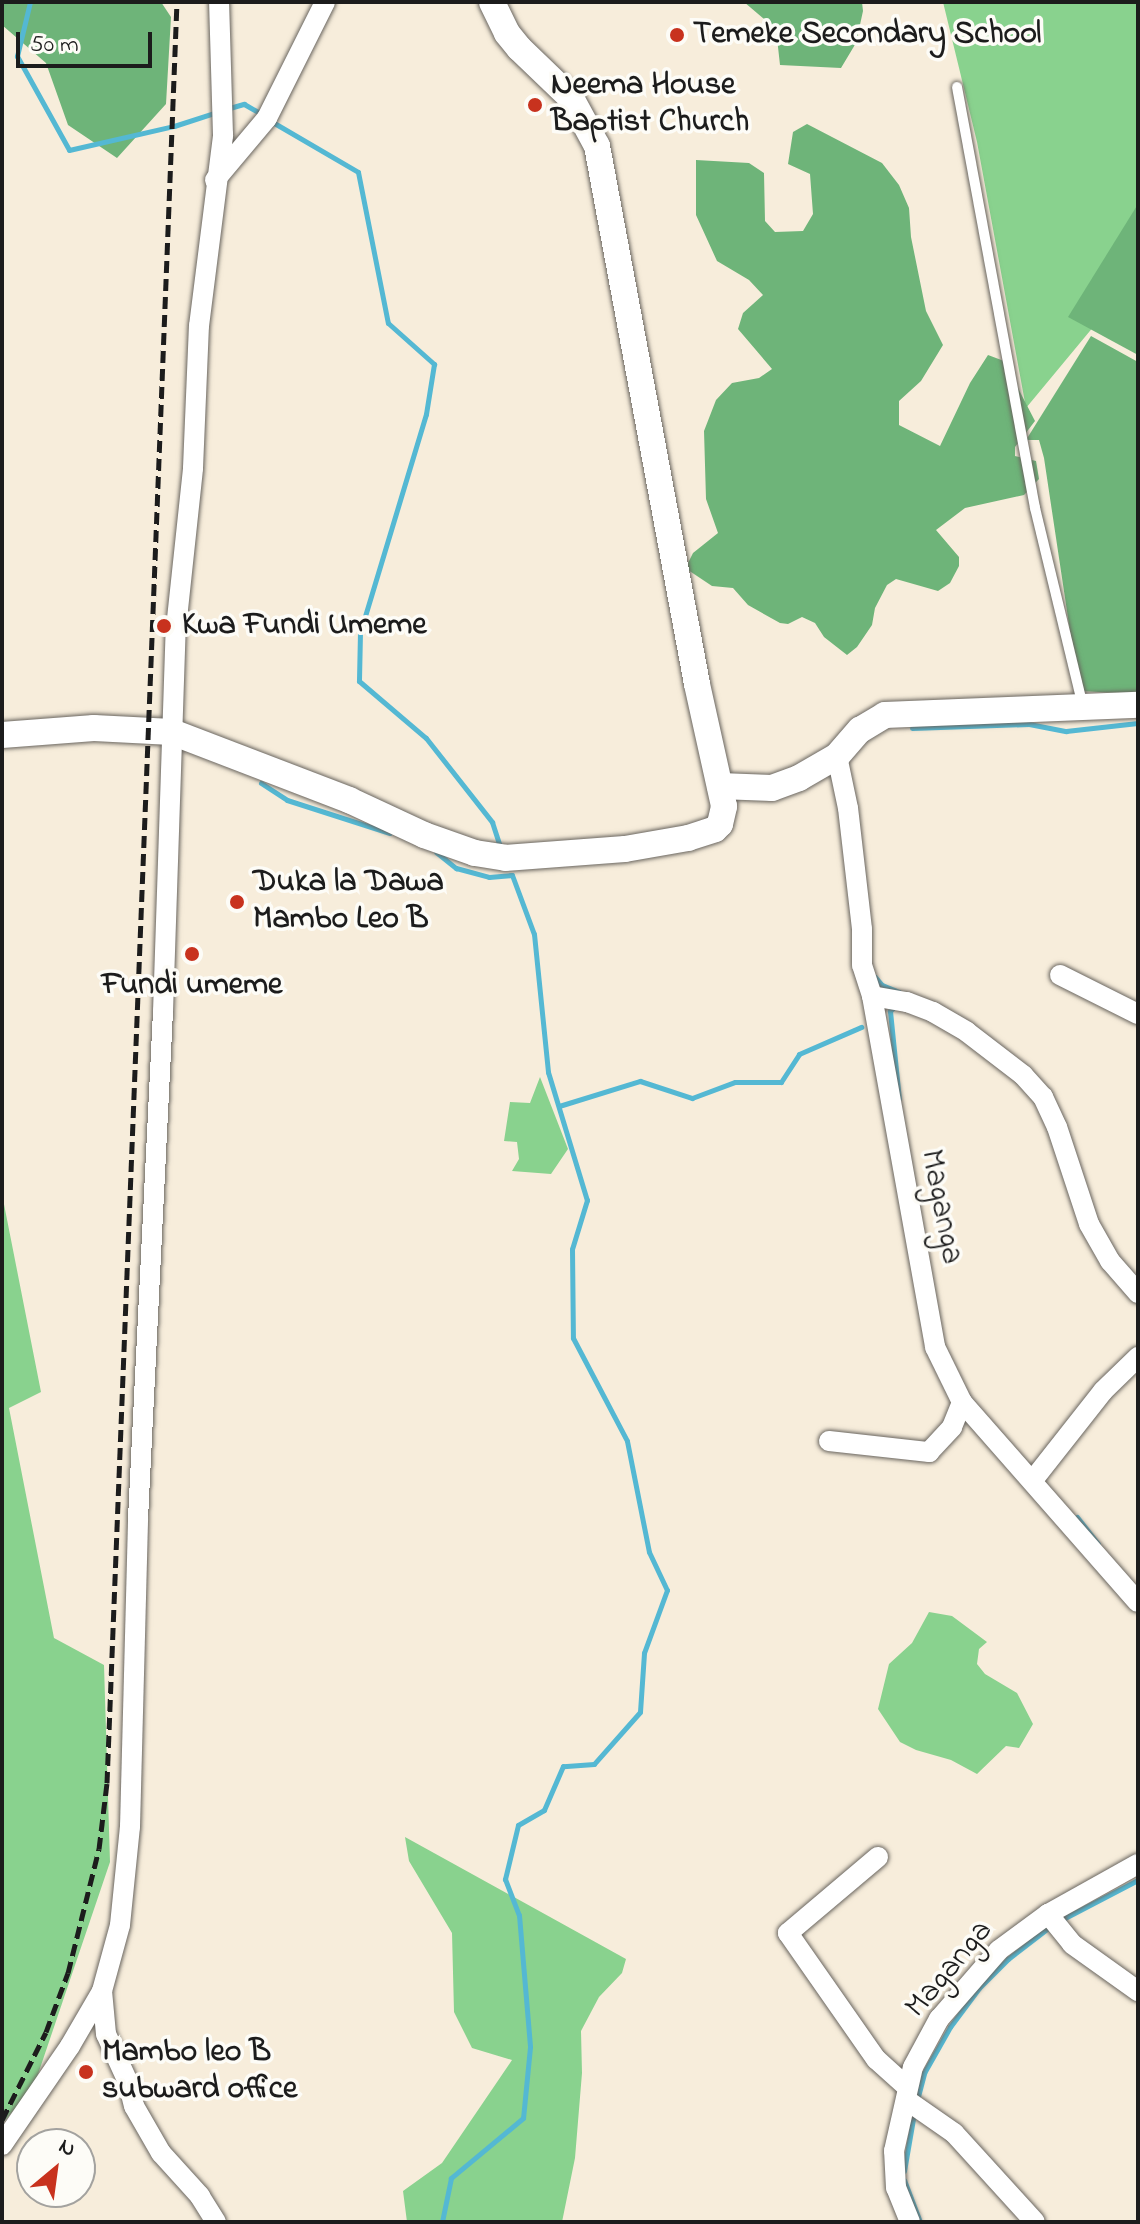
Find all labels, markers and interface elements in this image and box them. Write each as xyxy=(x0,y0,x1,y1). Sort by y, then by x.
scale bar xyxy=(20,16,156,66)
place label: Temeke Secondary School xyxy=(693,16,1041,54)
marker: Temeke Secondary School xyxy=(668,26,686,44)
text: 50 m xyxy=(30,28,79,63)
place label: Neema House Baptist Church xyxy=(551,68,749,143)
marker: Neema House Baptist Church xyxy=(526,96,544,114)
place label: Kwa Fundi Umeme xyxy=(182,607,427,645)
marker: Kwa Fundi Umeme xyxy=(153,615,175,637)
place label: Duka la Dawa Mambo Leo B xyxy=(253,865,444,940)
marker: Duka la Dawa Mambo Leo B xyxy=(228,893,246,911)
marker: Fundi umeme xyxy=(183,945,201,963)
place label: Fundi umeme xyxy=(102,967,282,1005)
street label: Maganga xyxy=(910,1146,970,1268)
street label: Maganga xyxy=(898,1913,1002,2027)
place label: Mambo leo B subward office xyxy=(102,2035,297,2110)
marker: Mambo leo B subward office xyxy=(77,2063,95,2081)
north arrow xyxy=(16,2128,96,2208)
text: N xyxy=(52,2131,81,2166)

